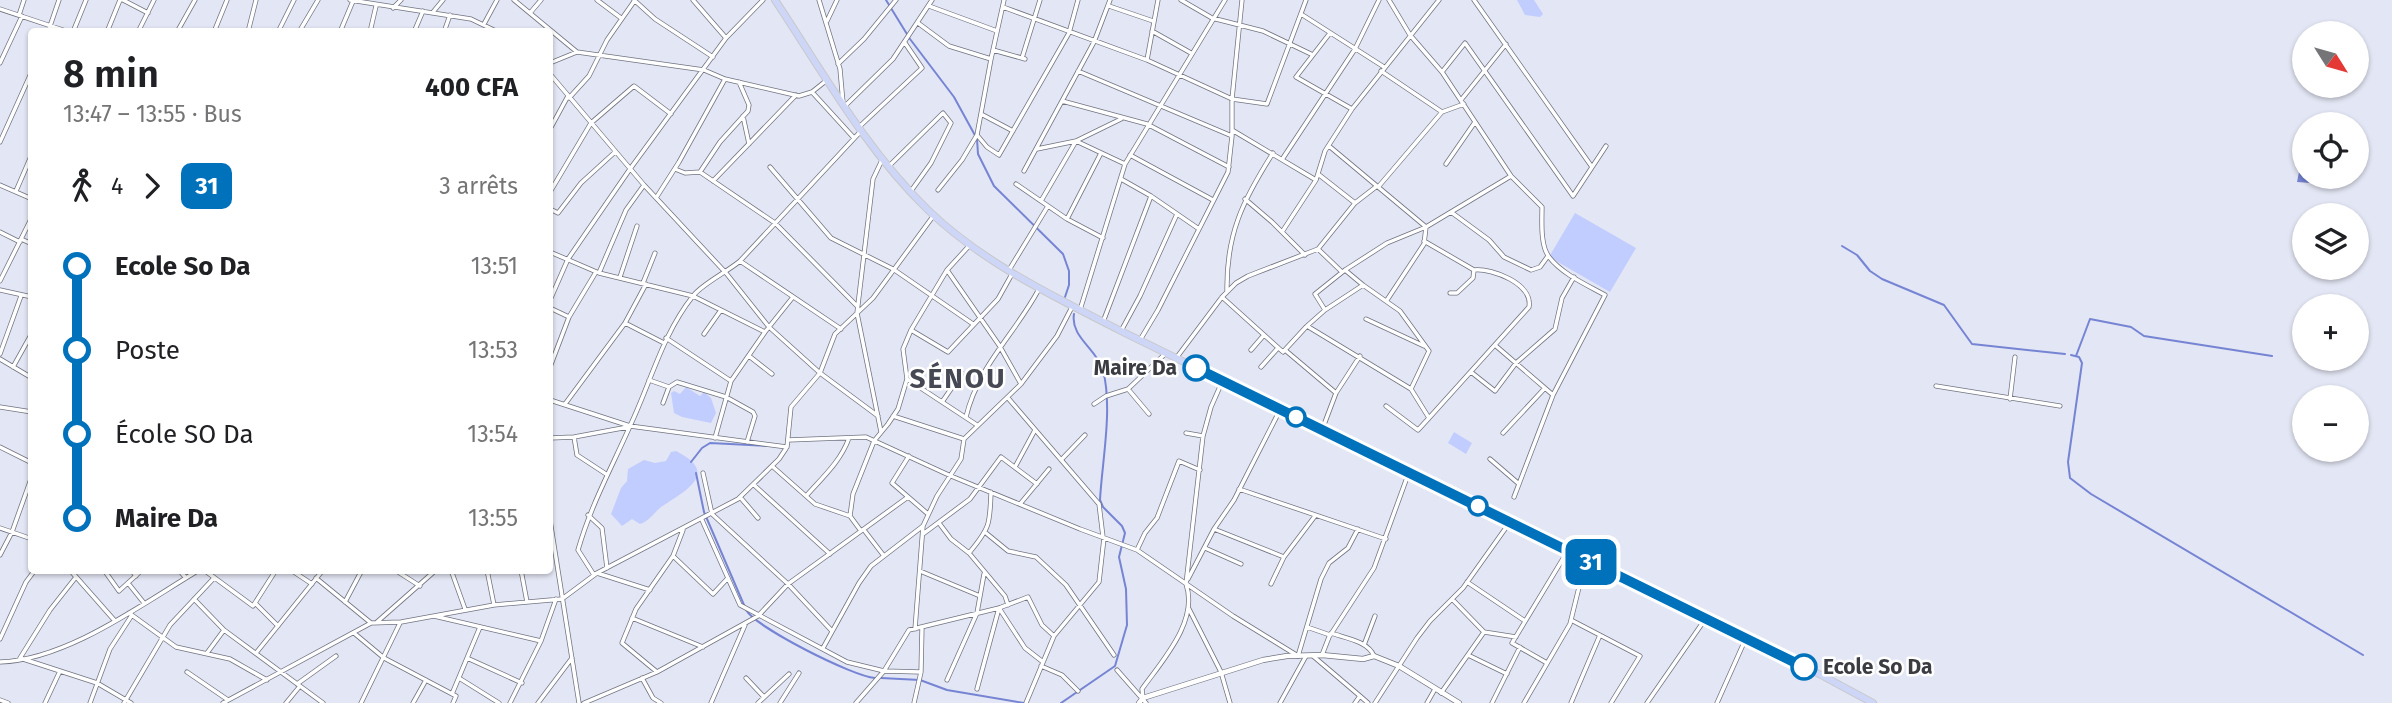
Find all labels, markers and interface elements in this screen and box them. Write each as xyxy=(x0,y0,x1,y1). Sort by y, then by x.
north arrow xyxy=(2292,21,2370,98)
map controls xyxy=(2292,21,2369,462)
text: 8 min xyxy=(63,51,159,97)
text: 400 CFA xyxy=(425,72,518,103)
text: 13:47 – 13:55 · Bus xyxy=(63,100,242,128)
button: locate xyxy=(2292,112,2369,189)
icon: walk xyxy=(63,167,101,205)
icon: forward xyxy=(133,167,171,205)
text: 4 xyxy=(111,172,123,200)
text: 31 xyxy=(195,172,218,200)
text: 3 arrêts xyxy=(439,172,518,200)
button: layers xyxy=(2292,203,2369,280)
text: Ecole So Da xyxy=(115,251,251,282)
text: 13:51 xyxy=(471,252,518,280)
button: + xyxy=(2292,294,2369,371)
text: Poste xyxy=(115,335,180,366)
text: 13:53 xyxy=(468,336,518,364)
place label: Maire Da xyxy=(1094,355,1177,381)
marker: Maire Da xyxy=(1183,355,1209,381)
district label: SÉNOU xyxy=(910,361,1006,395)
button: − xyxy=(2292,385,2369,462)
unlabelled marker xyxy=(1286,407,1306,427)
text: École SO Da xyxy=(115,419,254,450)
text: 13:54 xyxy=(467,420,518,448)
unlabelled marker xyxy=(1468,496,1488,516)
text: Maire Da xyxy=(115,503,218,534)
text: 13:55 xyxy=(468,504,518,532)
line badge: 31 xyxy=(1560,539,1622,585)
text: 31 xyxy=(1579,548,1603,576)
marker: Ecole So Da xyxy=(1791,654,1817,680)
place label: Ecole So Da xyxy=(1823,654,1932,680)

